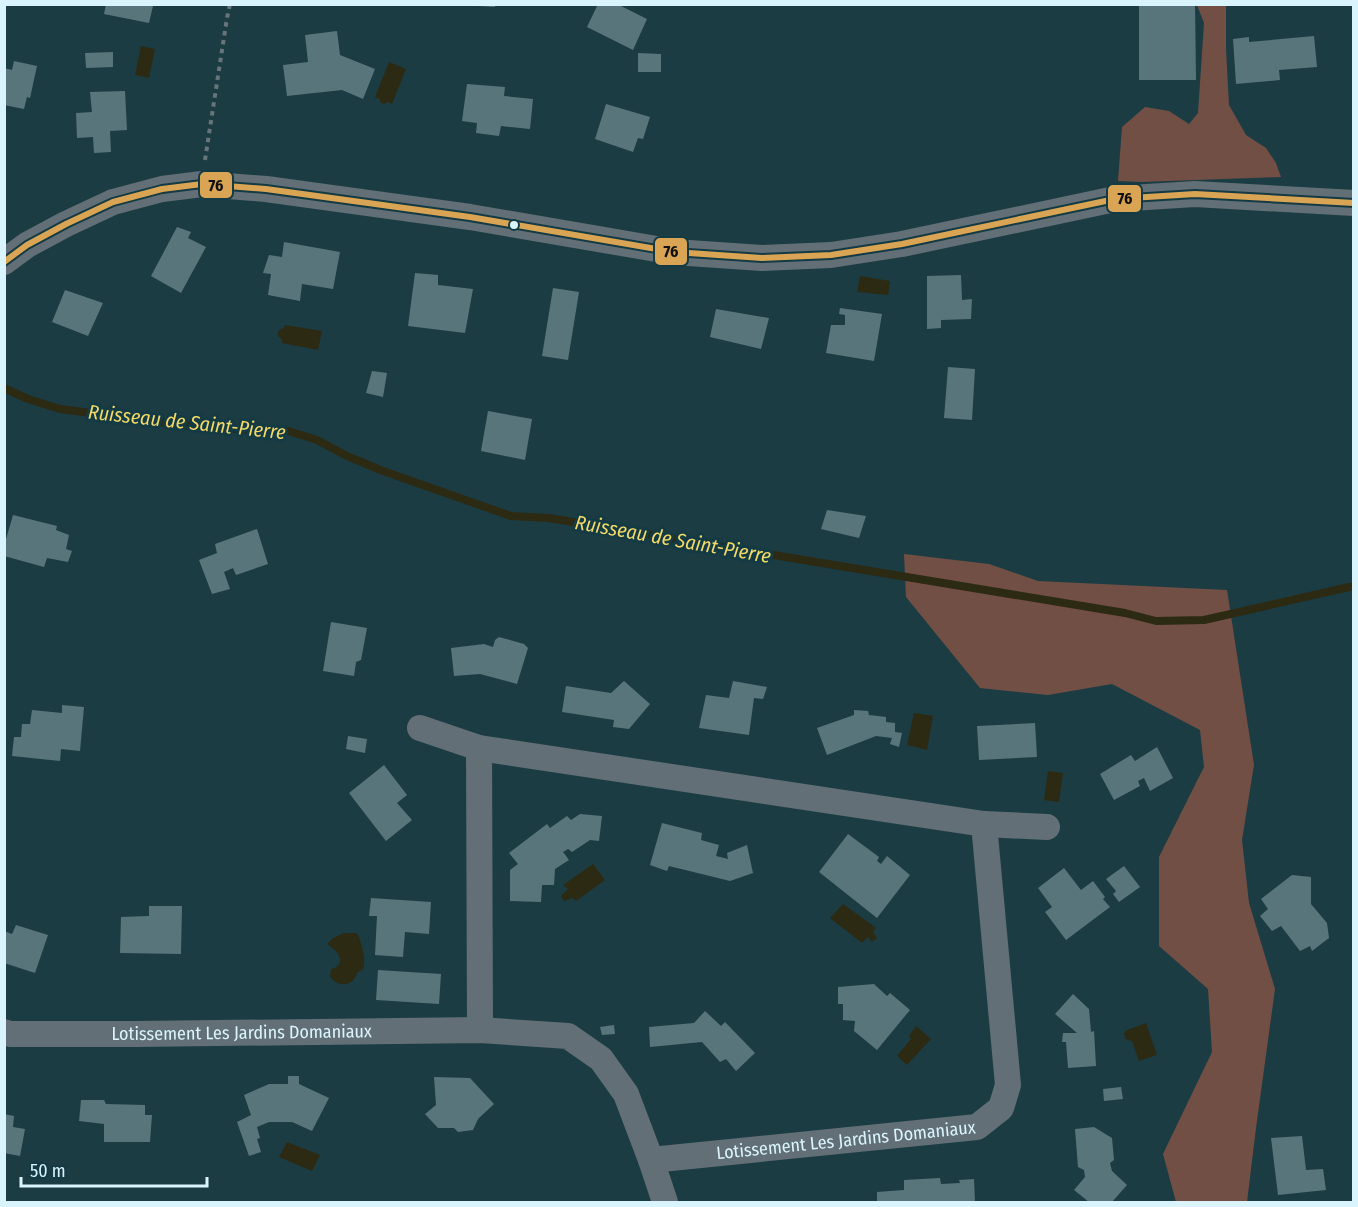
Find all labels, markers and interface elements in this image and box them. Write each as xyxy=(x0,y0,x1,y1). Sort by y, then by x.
line badge: 76 xyxy=(199,171,233,199)
text: 76 xyxy=(209,176,223,195)
line badge: 76 xyxy=(1107,184,1142,213)
text: 76 xyxy=(1118,189,1132,208)
unlabelled marker xyxy=(508,219,520,231)
line badge: 76 xyxy=(654,237,688,266)
text: 76 xyxy=(664,242,678,261)
water label: Ruisseau de Saint-Pierre xyxy=(87,400,288,444)
water label: Ruisseau de Saint-Pierre xyxy=(573,510,773,568)
street label: Lotissement Les Jardins Domaniaux xyxy=(112,1020,372,1045)
street label: Lotissement Les Jardins Domaniaux xyxy=(715,1116,977,1164)
scale bar xyxy=(21,1150,207,1188)
text: 50 m xyxy=(30,1160,66,1182)

